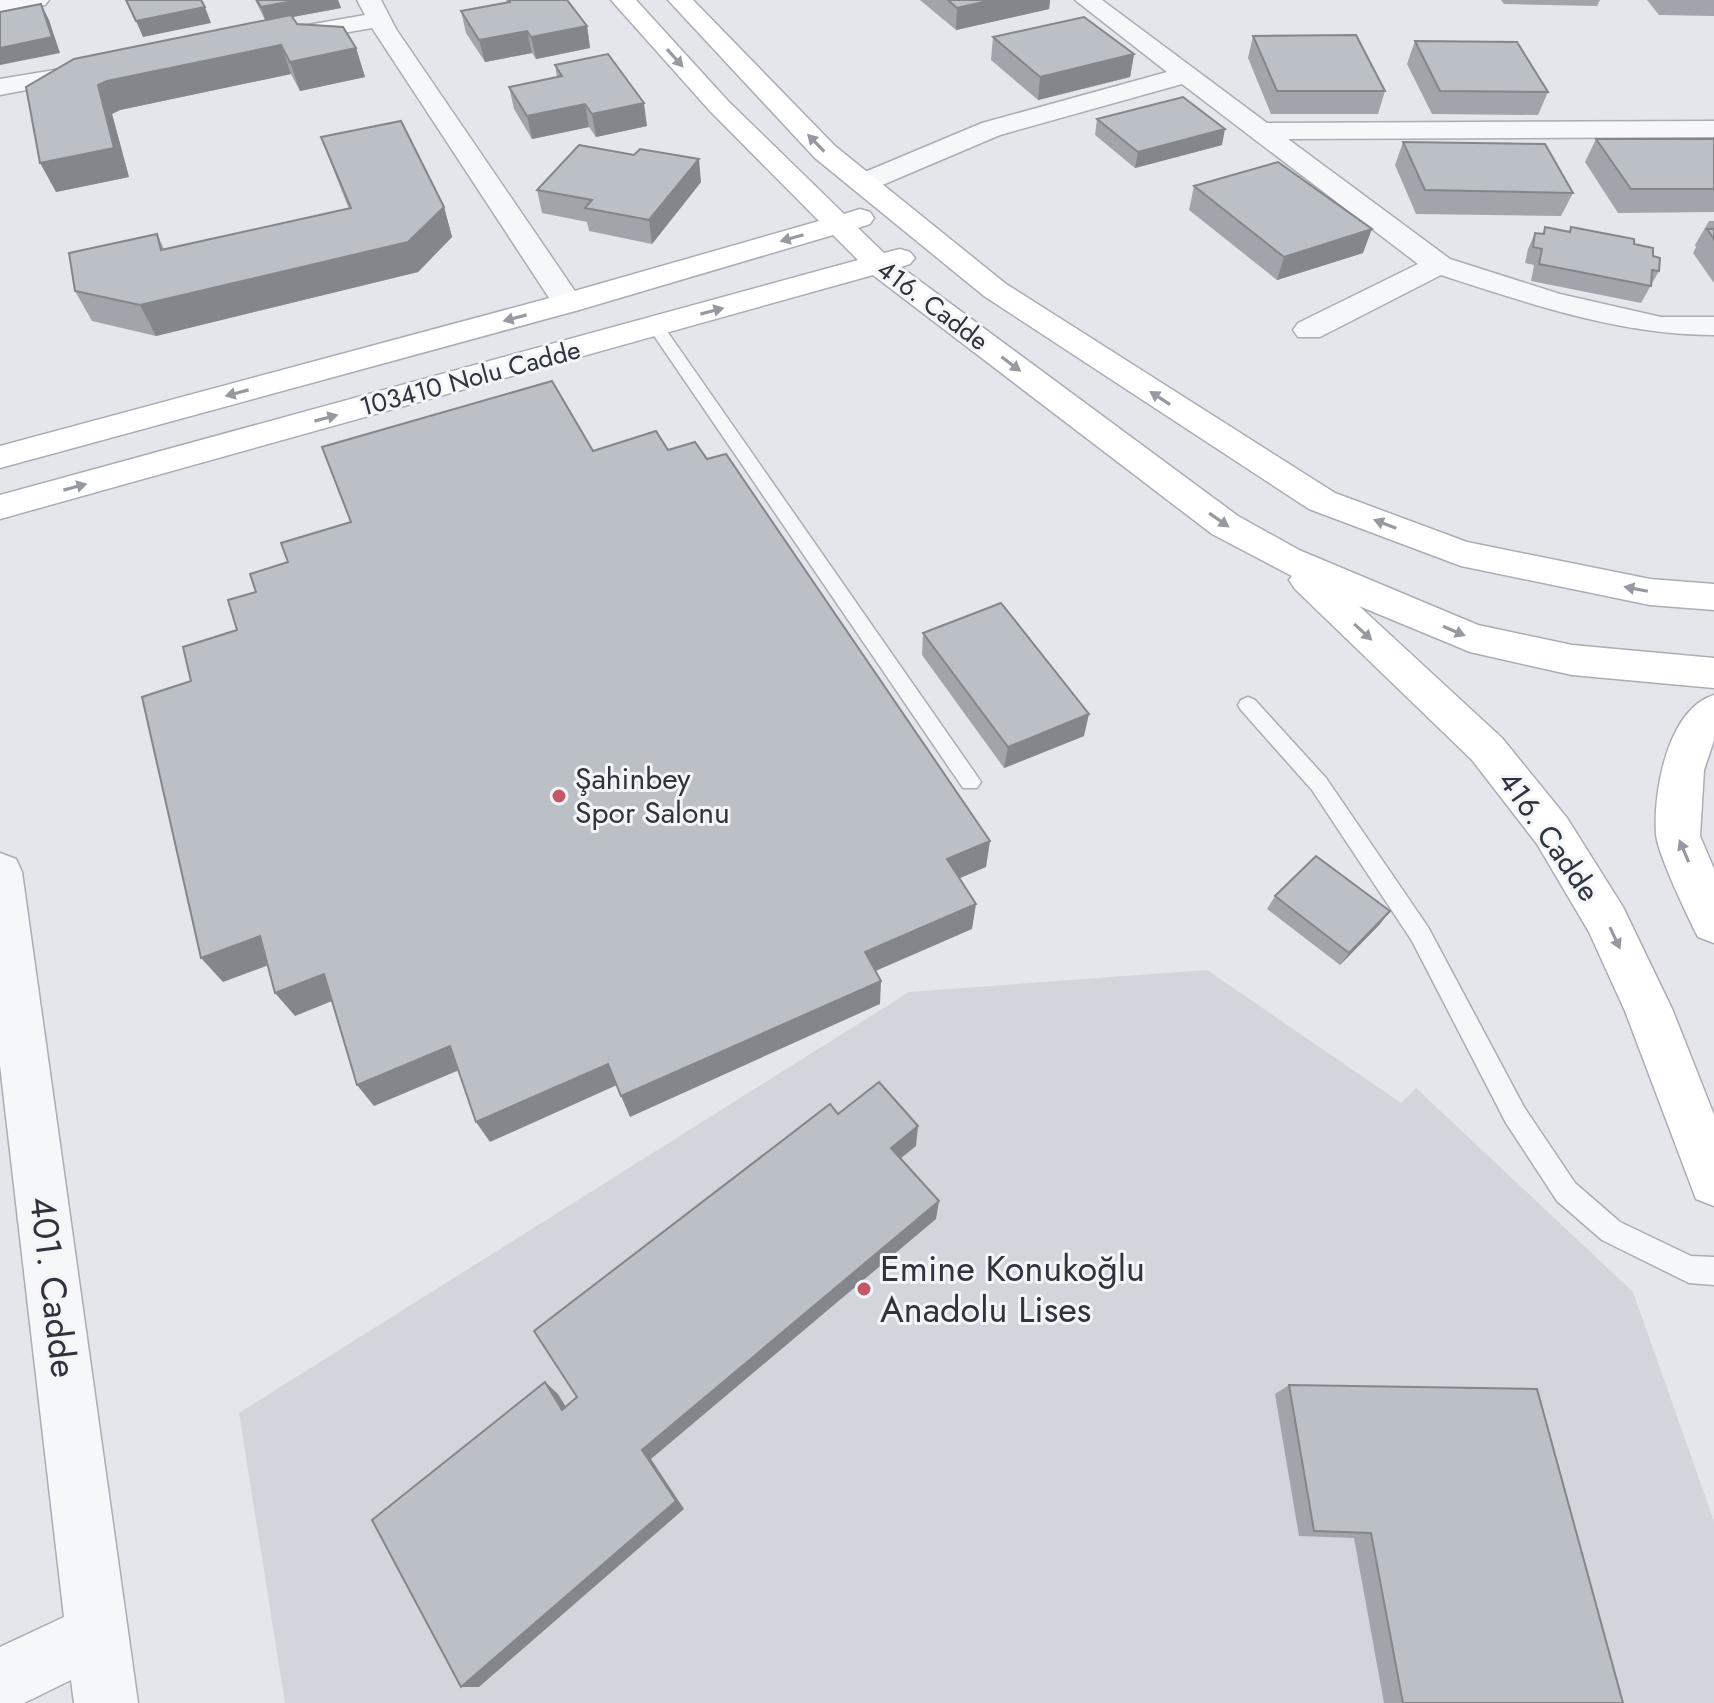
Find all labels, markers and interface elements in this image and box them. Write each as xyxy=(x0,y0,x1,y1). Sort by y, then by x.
one-way arrow xyxy=(666,48,684,67)
one-way arrow xyxy=(808,134,826,153)
one-way arrow xyxy=(779,232,803,245)
street label: 416. Cadde xyxy=(869,250,997,360)
one-way arrow xyxy=(699,305,724,317)
one-way arrow xyxy=(502,312,527,324)
street label: 103410 Nolu Cadde xyxy=(356,330,584,426)
one-way arrow xyxy=(1000,356,1022,372)
one-way arrow xyxy=(225,387,249,400)
one-way arrow xyxy=(1149,390,1170,405)
one-way arrow xyxy=(313,411,338,423)
one-way arrow xyxy=(63,480,88,492)
one-way arrow xyxy=(1209,512,1230,527)
one-way arrow xyxy=(1373,517,1397,530)
one-way arrow xyxy=(1624,582,1649,595)
one-way arrow xyxy=(1353,622,1372,640)
one-way arrow xyxy=(1442,625,1465,638)
place label: Şahinbey Spor Salonu xyxy=(575,757,730,834)
street label: 416. Cadde xyxy=(1489,762,1610,910)
marker: Şahinbey Spor Salonu xyxy=(550,787,568,805)
one-way arrow xyxy=(1677,839,1690,863)
one-way arrow xyxy=(1608,927,1622,950)
street label: 401. Cadde xyxy=(17,1194,91,1380)
place label: Emine Konukoğlu Anadolu Lises xyxy=(880,1242,1145,1335)
marker: Emine Konukoğlu Anadolu Lises xyxy=(855,1280,873,1298)

